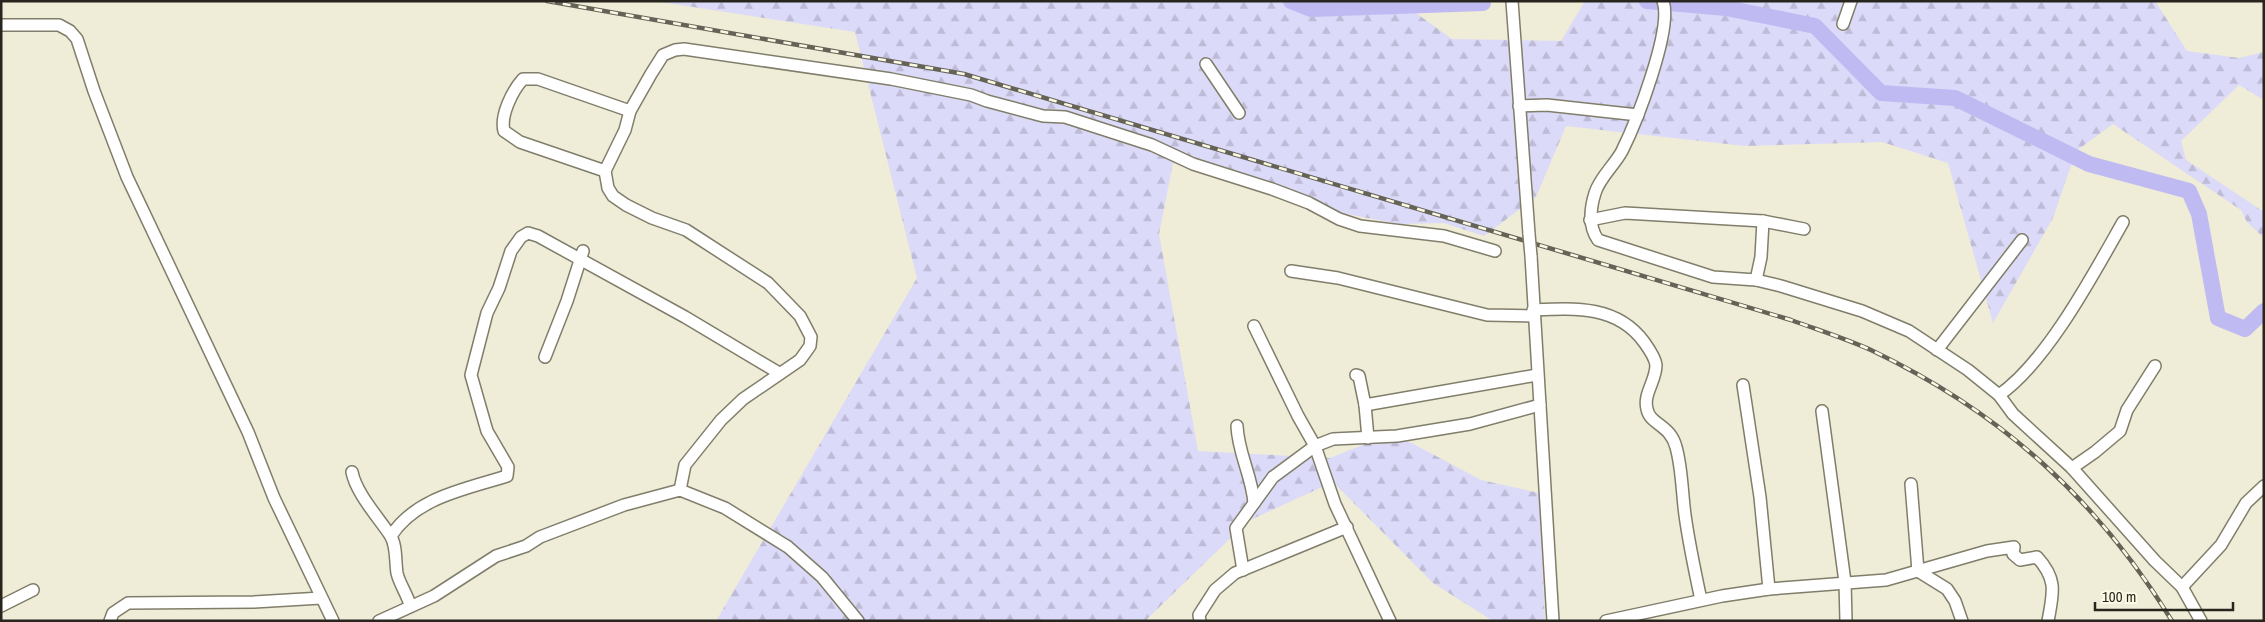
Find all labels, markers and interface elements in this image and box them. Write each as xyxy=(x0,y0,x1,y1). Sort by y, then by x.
scale bar xyxy=(2095,580,2232,612)
text: 100 m xyxy=(2102,586,2136,607)

